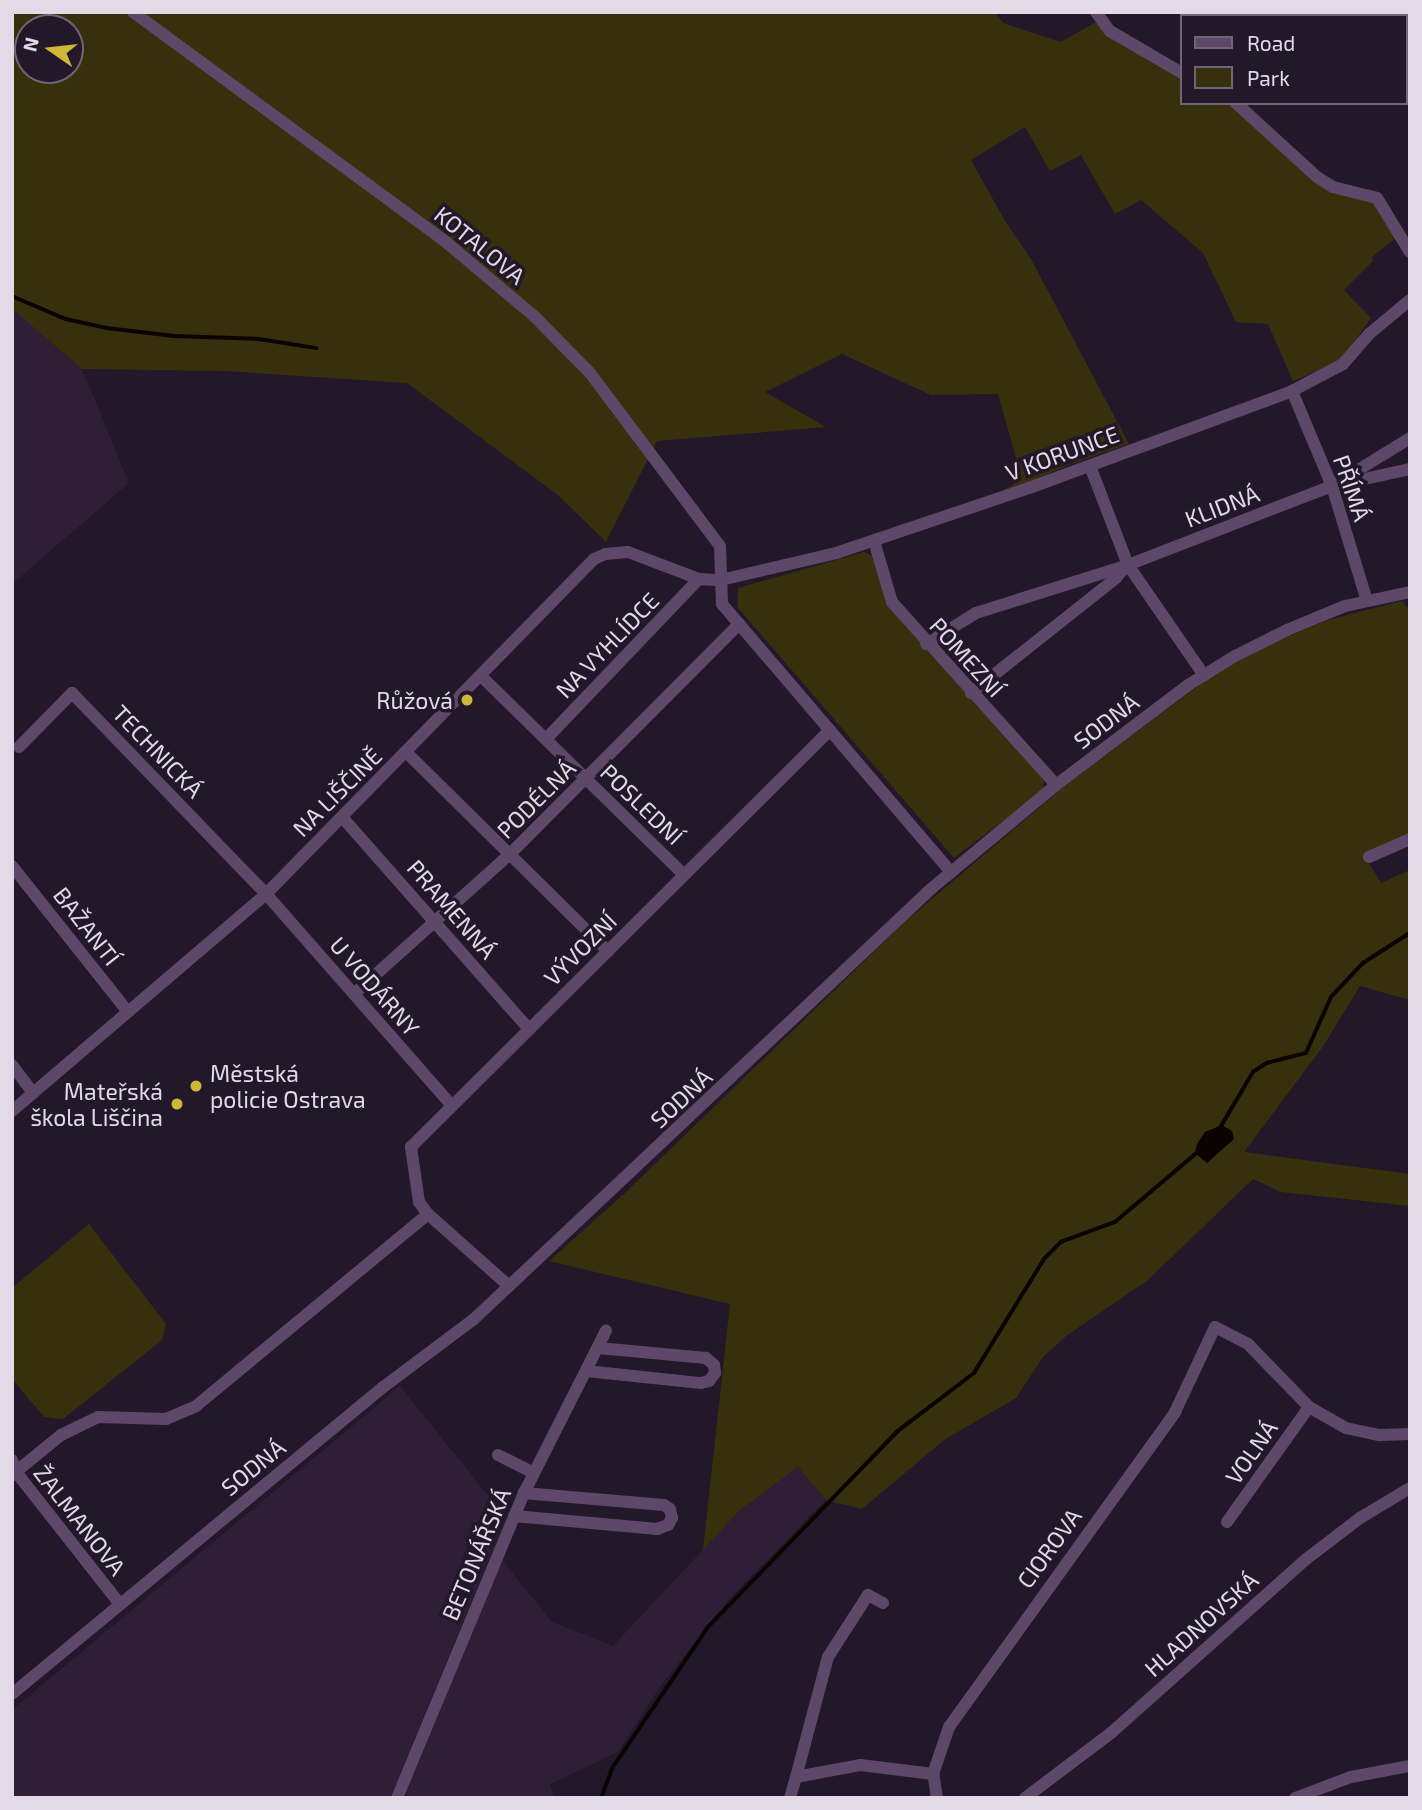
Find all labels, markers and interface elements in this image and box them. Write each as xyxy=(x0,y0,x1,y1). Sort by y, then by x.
north arrow xyxy=(14,14,84,84)
legend xyxy=(1180,14,1408,105)
text: Road xyxy=(1247,30,1295,55)
text: N xyxy=(17,35,43,54)
text: Park xyxy=(1247,65,1290,90)
street label: KOTALOVA xyxy=(429,200,531,290)
street label: V KORUNCE xyxy=(1001,420,1123,486)
street label: PŘÍMÁ xyxy=(1328,451,1376,525)
street label: KLIDNÁ xyxy=(1181,479,1263,533)
street label: NA VYHLÍDCE xyxy=(549,586,665,704)
street label: POMEZNÍ xyxy=(924,612,1010,702)
place label: Růžová xyxy=(376,686,453,714)
street label: SODNÁ xyxy=(1068,688,1144,754)
marker: Růžová xyxy=(459,692,475,708)
street label: TECHNICKÁ xyxy=(107,699,209,803)
street label: NA LIŠČINĚ xyxy=(287,742,387,842)
street label: PODÉLNÁ xyxy=(491,754,581,844)
street label: POSLEDNÍ xyxy=(595,758,689,850)
street label: PRAMENNÁ xyxy=(402,854,502,964)
street label: BAŽANTÍ xyxy=(48,881,126,971)
street label: VÝVOZNÍ xyxy=(538,907,622,991)
street label: U VODÁRNY xyxy=(324,931,426,1041)
place label: Městská policie Ostrava xyxy=(210,1059,366,1113)
street label: SODNÁ xyxy=(645,1063,717,1133)
place label: Mateřská škola Liščina xyxy=(30,1077,163,1131)
marker: Městská policie Ostrava xyxy=(188,1078,204,1094)
marker: Mateřská škola Liščina xyxy=(169,1096,185,1112)
street label: VOLNÁ xyxy=(1219,1415,1283,1489)
street label: SODNÁ xyxy=(216,1433,290,1501)
street label: ŽALMANOVA xyxy=(28,1459,132,1581)
street label: BETONÁŘSKÁ xyxy=(436,1484,516,1624)
street label: CIOROVA xyxy=(1011,1503,1087,1593)
street label: HLADNOVSKÁ xyxy=(1139,1566,1263,1682)

